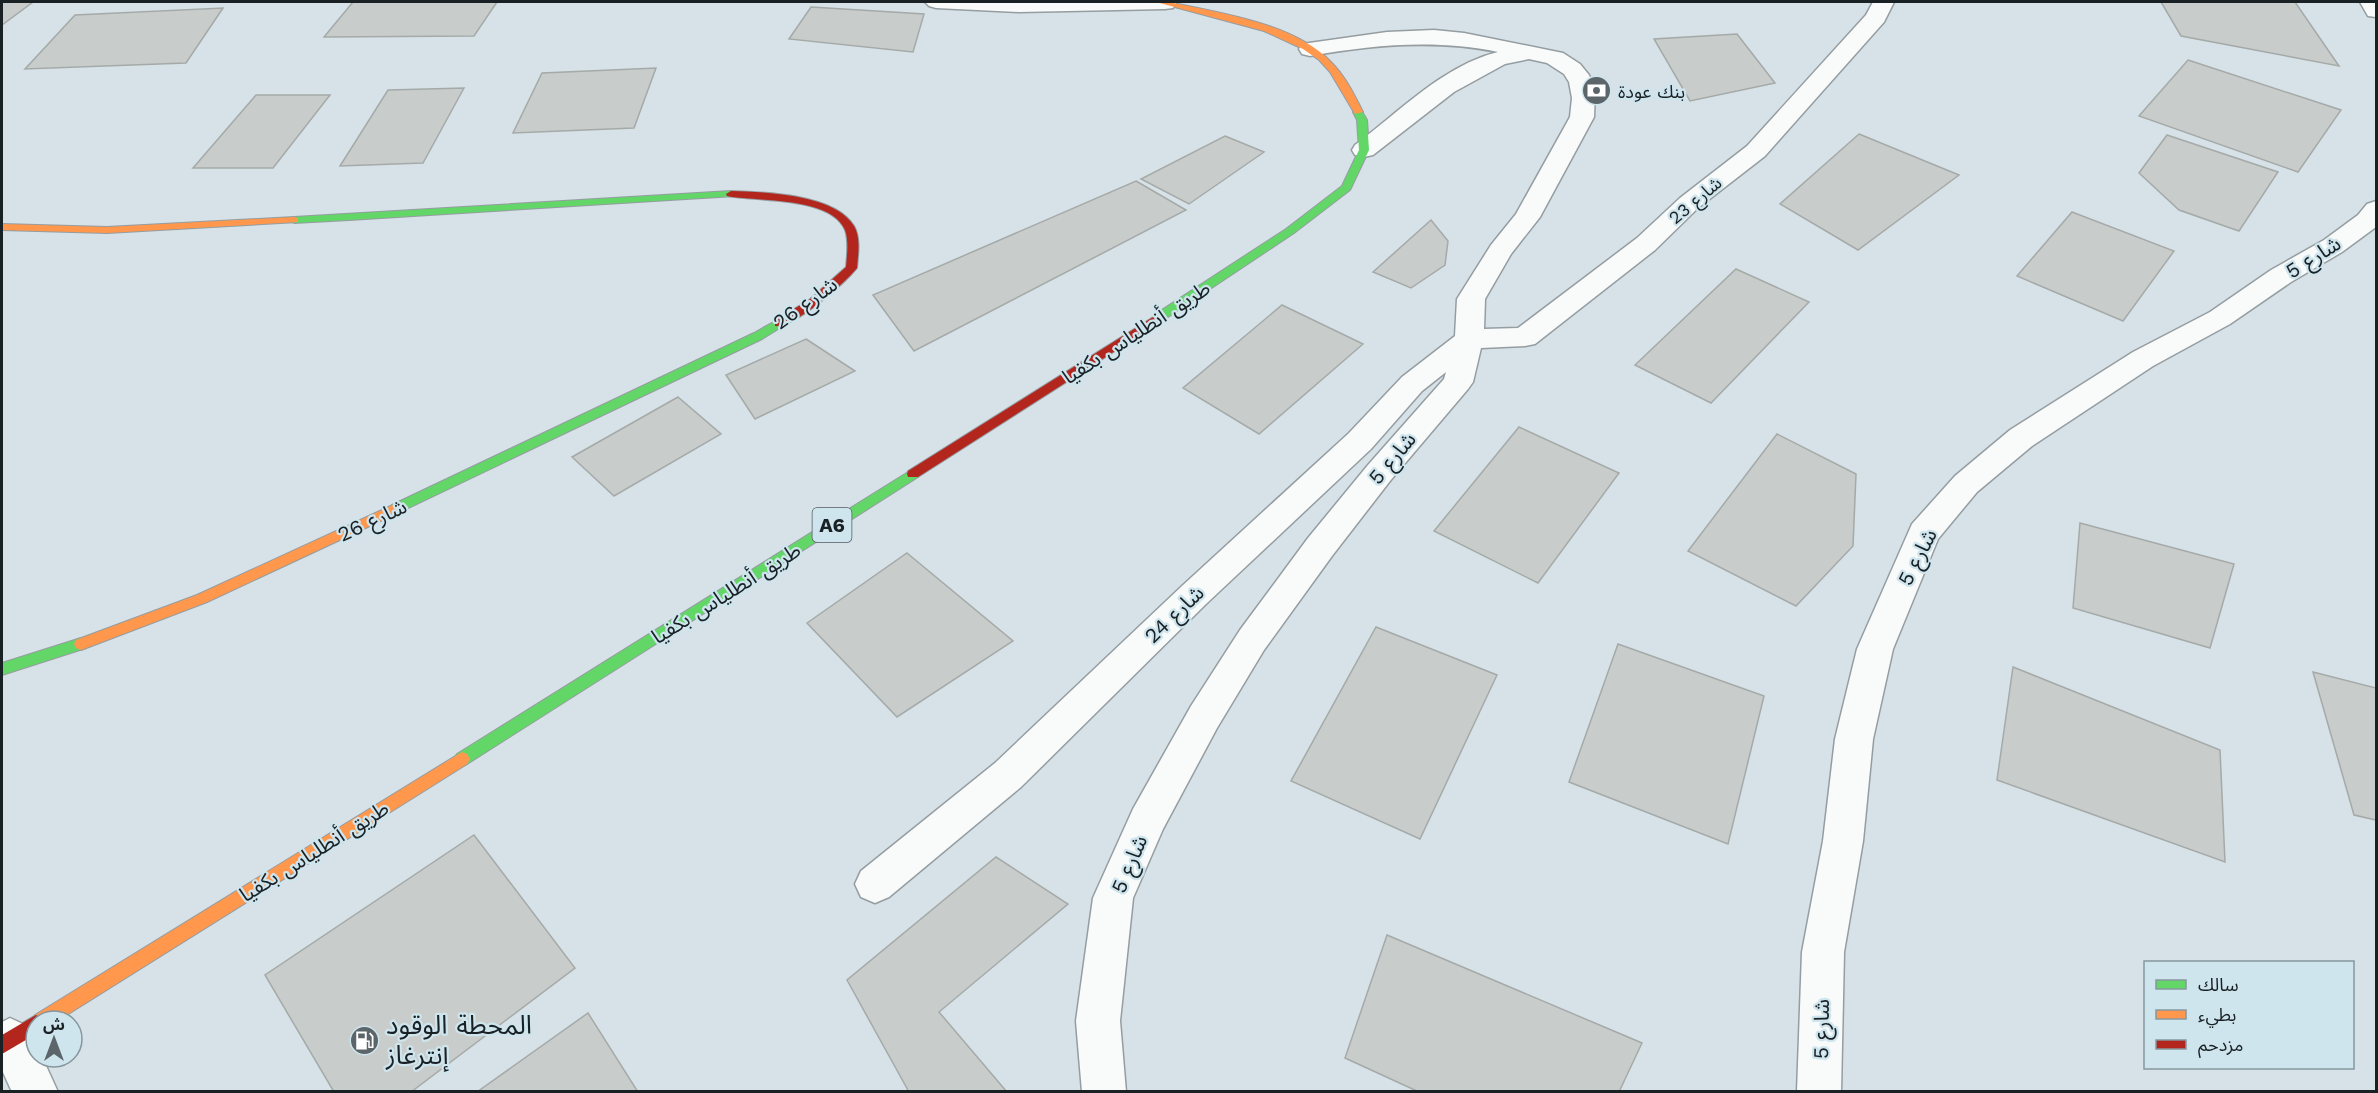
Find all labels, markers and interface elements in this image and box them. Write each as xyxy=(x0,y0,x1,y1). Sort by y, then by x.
bank icon: بنك عودة xyxy=(1581,75,1613,107)
place label: بنك عودة xyxy=(1618,81,1685,103)
street label: شارع 23 xyxy=(1664,172,1728,231)
street label: شارع 5 xyxy=(2281,230,2347,286)
street label: شارع 26 xyxy=(768,271,844,337)
street label: طريق أنطلياس بكفيا xyxy=(1057,275,1215,390)
street label: شارع 5 xyxy=(1363,427,1423,491)
street label: شارع 26 xyxy=(334,493,412,549)
road number: A6 xyxy=(812,508,852,542)
street label: شارع 5 xyxy=(1892,524,1945,591)
street label: طريق أنطلياس بكفيا xyxy=(647,537,806,650)
street label: شارع 24 xyxy=(1139,580,1211,650)
street label: طريق أنطلياس بكفيا xyxy=(235,795,394,908)
street label: شارع 5 xyxy=(1106,831,1155,898)
legend xyxy=(2144,961,2354,1069)
text: سالك xyxy=(2198,974,2239,995)
street label: شارع 5 xyxy=(1808,999,1837,1059)
text: بطيء xyxy=(2198,1004,2236,1028)
north arrow xyxy=(24,1009,84,1069)
place label: المحطة الوقود إنترغاز xyxy=(385,1010,532,1072)
text: ش xyxy=(43,1015,65,1034)
fuel station icon: المحطة الوقود إنترغاز xyxy=(349,1024,381,1056)
text: مزدحم xyxy=(2198,1034,2243,1058)

